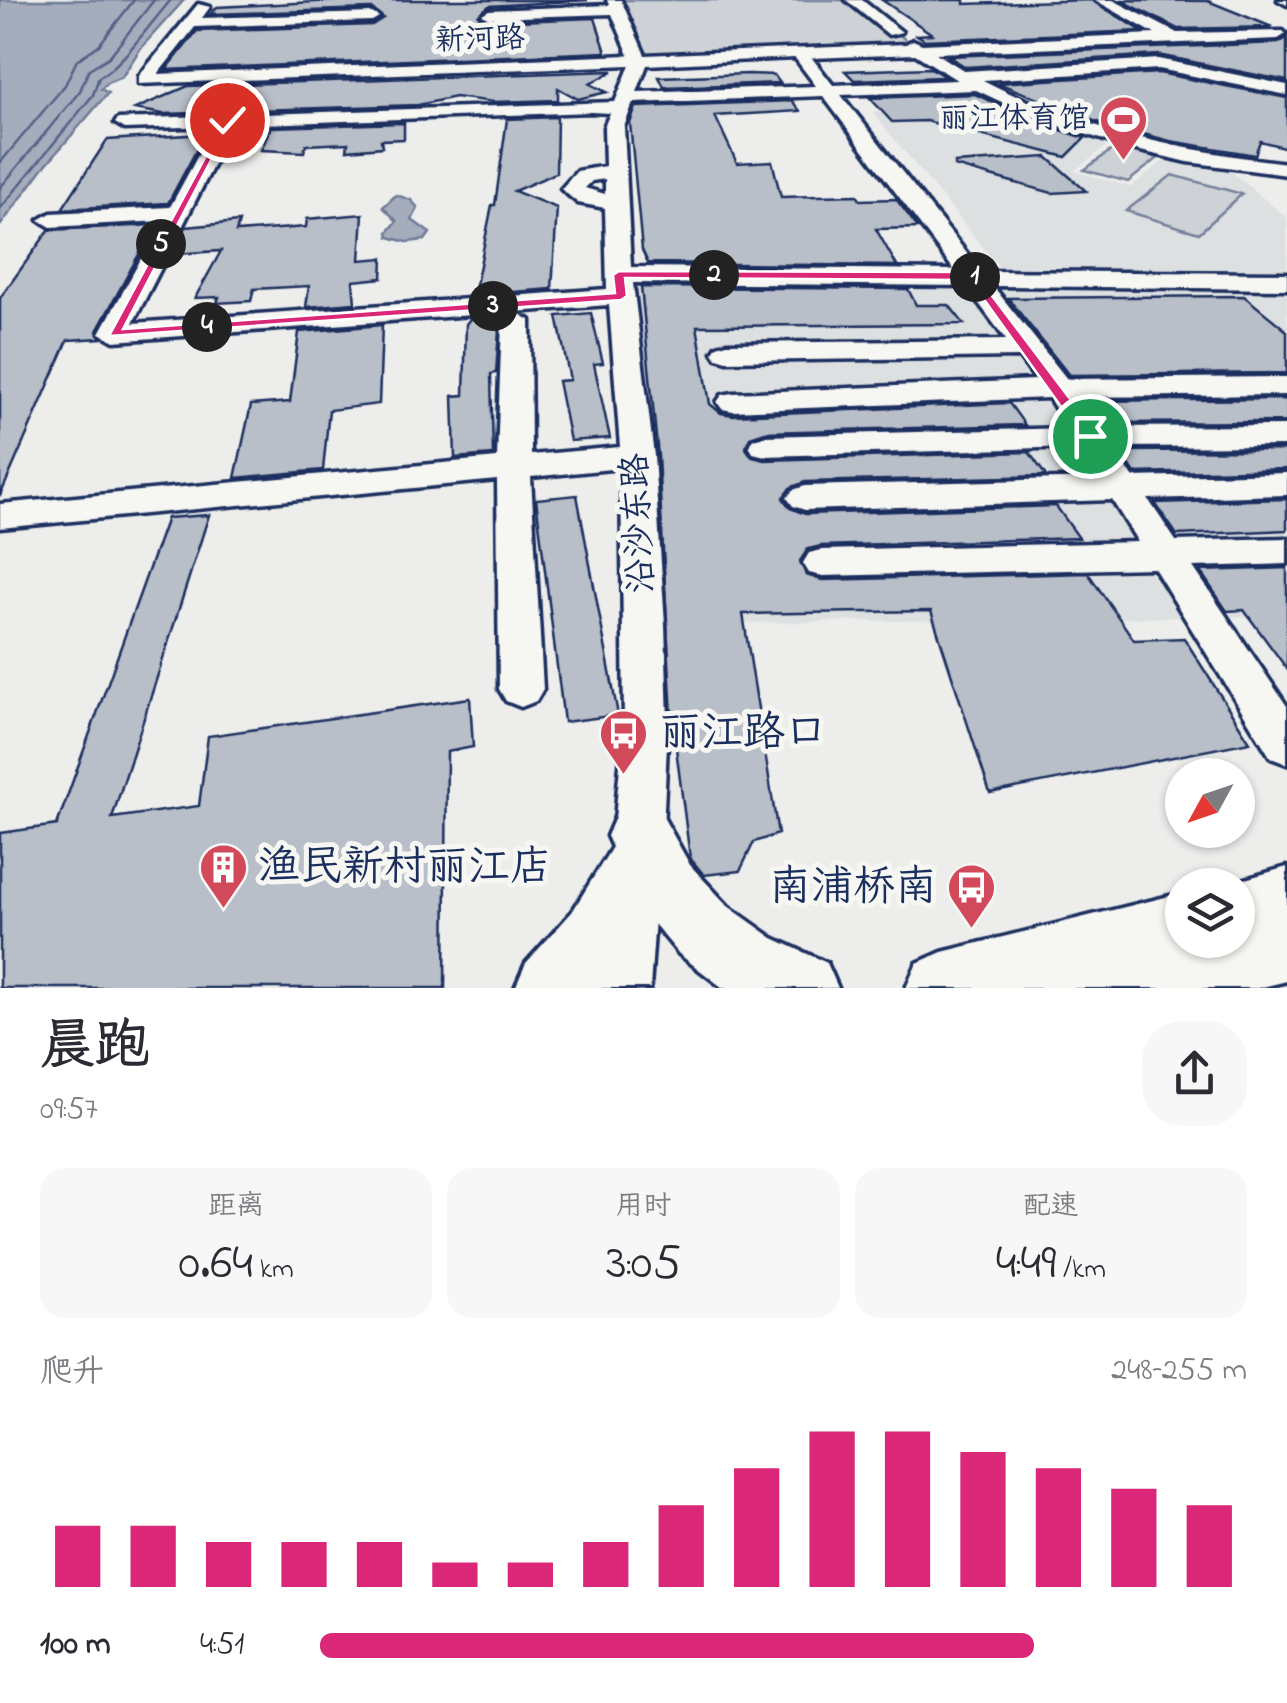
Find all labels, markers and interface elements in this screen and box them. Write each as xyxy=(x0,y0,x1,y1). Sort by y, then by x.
street label: 新河路 xyxy=(434,17,526,65)
pin xyxy=(185,78,270,163)
icon: check xyxy=(200,93,255,148)
sports icon: 丽江体育馆 xyxy=(1098,94,1150,162)
place label: 丽江体育馆 xyxy=(939,98,1089,142)
pin: 5 xyxy=(136,219,186,269)
text: 5 xyxy=(153,223,169,264)
pin: 2 xyxy=(689,250,739,300)
pin: 1 xyxy=(950,252,1000,302)
text: 2 xyxy=(707,254,721,295)
text: 1 xyxy=(971,256,979,297)
pin: 3 xyxy=(468,281,518,331)
text: 3 xyxy=(487,285,499,326)
pin: 4 xyxy=(182,302,232,352)
text: 4 xyxy=(201,306,213,347)
pin xyxy=(1048,394,1133,479)
icon: arrive xyxy=(1063,409,1118,464)
street label: 沿沙东路 xyxy=(611,452,669,594)
place label: 丽江路口 xyxy=(659,704,827,765)
bus stop icon: 丽江路口 xyxy=(598,708,650,776)
north arrow xyxy=(1165,758,1255,848)
map controls xyxy=(1165,758,1255,958)
place label: 渔民新村丽江店 xyxy=(258,838,552,899)
building icon: 渔民新村丽江店 xyxy=(197,842,249,910)
place label: 南浦桥南 xyxy=(769,858,937,919)
bus stop icon: 南浦桥南 xyxy=(946,862,998,930)
button: layers xyxy=(1165,868,1255,958)
text: 晨跑 xyxy=(40,1009,150,1089)
button: share xyxy=(1142,1021,1247,1126)
text: 09:57 xyxy=(40,1087,98,1134)
text: 距离 xyxy=(208,1187,264,1228)
text: 用时 xyxy=(615,1187,672,1228)
text: 配速 xyxy=(1023,1187,1079,1228)
text: 0.64 xyxy=(178,1228,253,1301)
text: 3:05 xyxy=(606,1228,681,1301)
text: 4:49 xyxy=(996,1228,1056,1301)
text: km xyxy=(253,1250,294,1291)
text: /km xyxy=(1056,1250,1106,1291)
text: 248–255 m xyxy=(1111,1348,1247,1395)
text: 爬升 xyxy=(40,1350,104,1397)
text: 100 m xyxy=(40,1622,111,1669)
text: 4:51 xyxy=(200,1622,244,1669)

